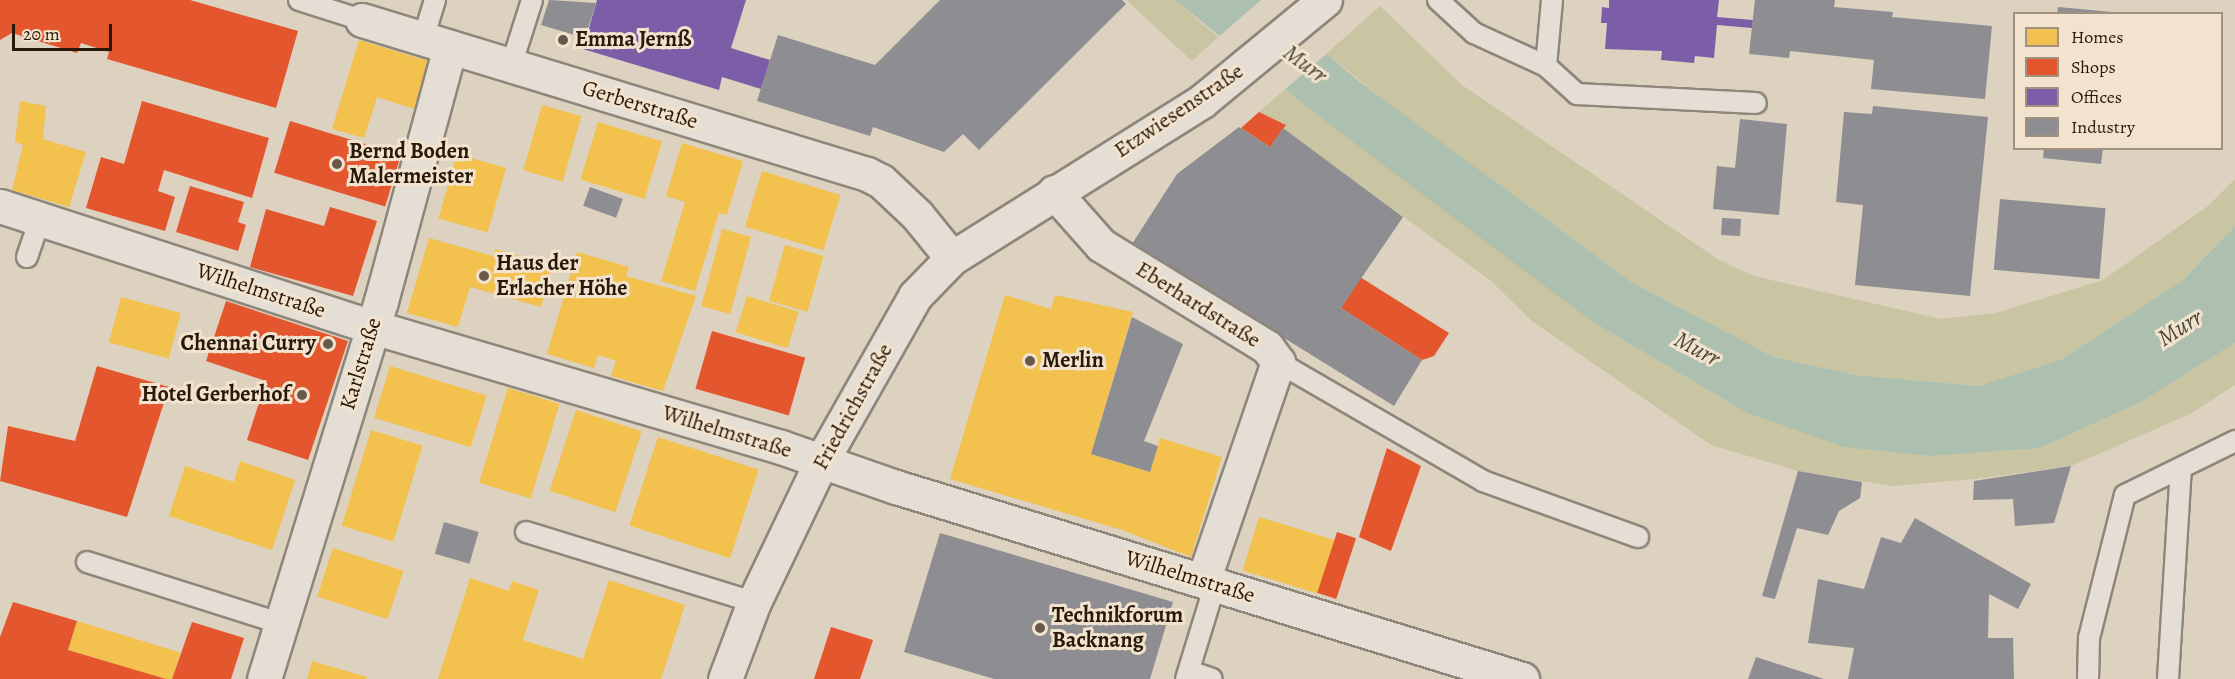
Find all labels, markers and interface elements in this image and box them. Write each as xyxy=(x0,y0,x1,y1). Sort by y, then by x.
scale bar xyxy=(15,12,116,50)
legend xyxy=(2013,12,2223,150)
text: 20 m xyxy=(23,22,60,46)
text: Homes xyxy=(2071,25,2123,49)
place label: Emma Jernß xyxy=(575,27,691,53)
marker: Emma Jernß xyxy=(556,33,570,47)
water label: Murr xyxy=(1277,38,1333,90)
text: Shops xyxy=(2071,55,2116,79)
street label: Etzwiesenstraße xyxy=(1109,58,1249,164)
street label: Gerberstraße xyxy=(579,75,701,135)
text: Offices xyxy=(2071,85,2122,109)
text: Industry xyxy=(2071,115,2135,139)
place label: Bernd Boden Malermeister xyxy=(349,138,473,190)
marker: Bernd Boden Malermeister xyxy=(330,157,344,171)
place label: Haus der Erlacher Höhe xyxy=(496,250,627,302)
street label: Eberhardstraße xyxy=(1131,256,1265,354)
street label: Wilhelmstraße xyxy=(193,258,329,324)
marker: Haus der Erlacher Höhe xyxy=(477,269,491,283)
water label: Murr xyxy=(2152,303,2208,353)
street label: Karlstraße xyxy=(334,315,388,413)
water label: Murr xyxy=(1669,325,1725,373)
place label: Chennai Curry xyxy=(181,331,316,357)
marker: Chennai Curry xyxy=(321,337,335,351)
street label: Friedrichstraße xyxy=(807,339,899,475)
place label: Merlin xyxy=(1042,348,1104,374)
marker: Merlin xyxy=(1023,354,1037,368)
place label: Hotel Gerberhof xyxy=(142,382,290,408)
marker: Hotel Gerberhof xyxy=(295,388,309,402)
street label: Wilhelmstraße xyxy=(659,400,795,464)
street label: Wilhelmstraße xyxy=(1122,545,1258,609)
place label: Technikforum Backnang xyxy=(1052,602,1183,654)
marker: Technikforum Backnang xyxy=(1033,621,1047,635)

